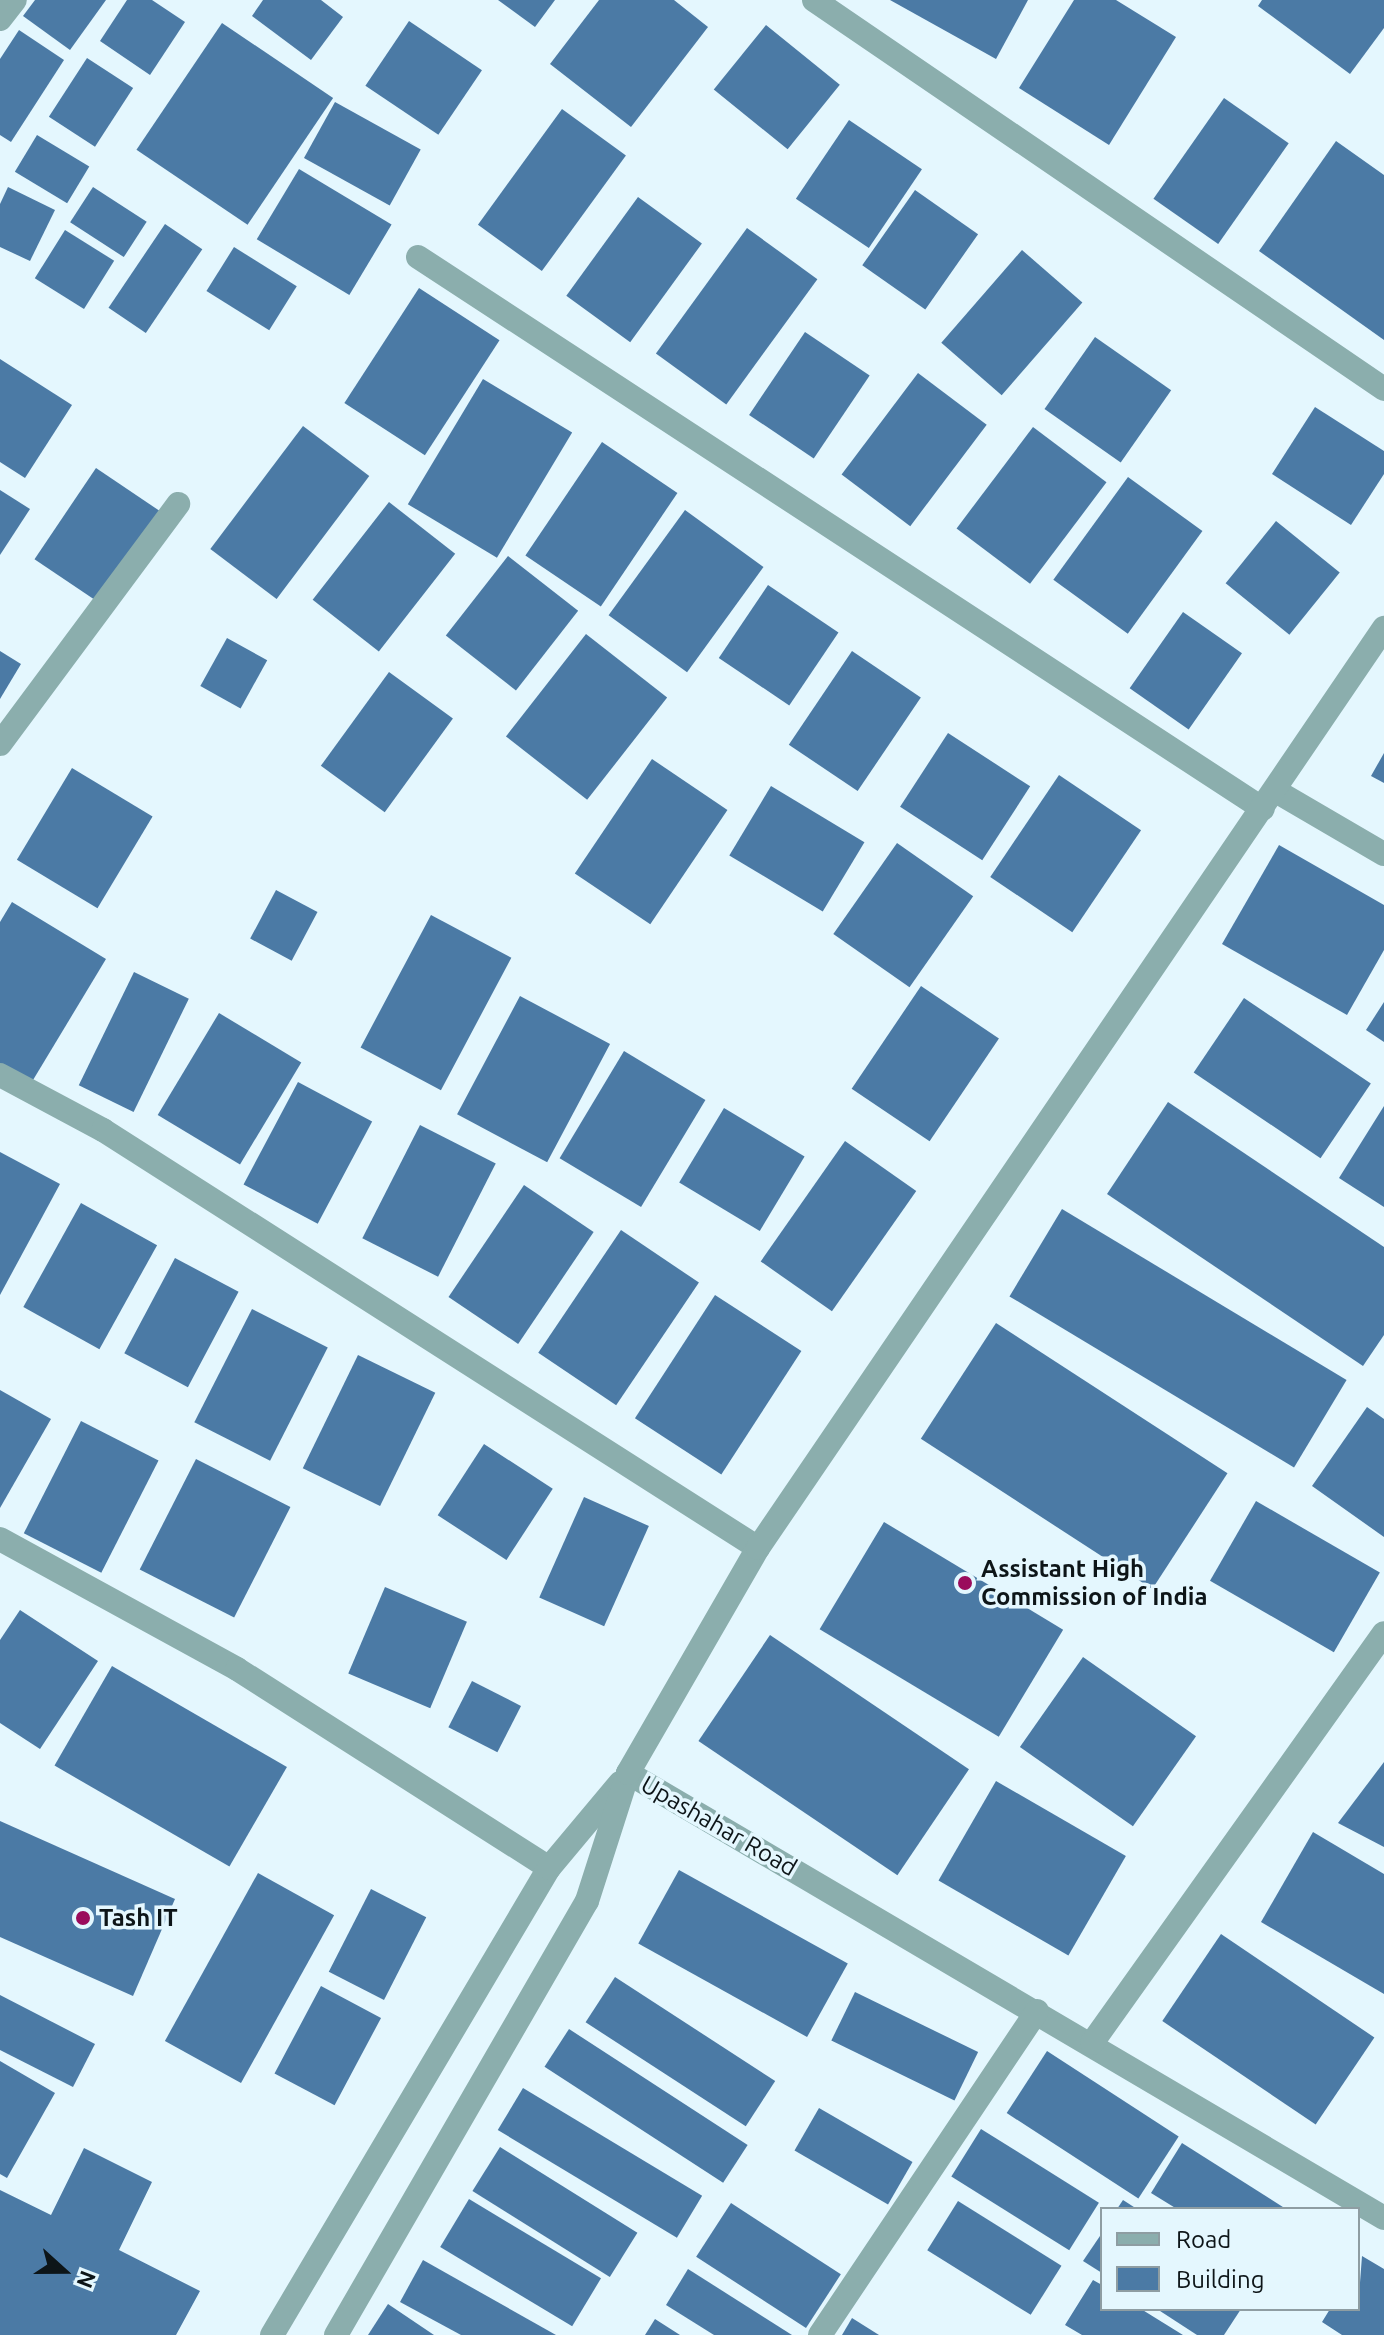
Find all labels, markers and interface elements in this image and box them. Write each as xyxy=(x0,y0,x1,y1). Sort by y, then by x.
place label: Assistant High Commission of India xyxy=(981,1555,1207,1611)
marker: Assistant High Commission of India xyxy=(956,1574,974,1592)
street label: Upashahar Road xyxy=(636,1770,802,1882)
place label: Tash IT xyxy=(99,1904,178,1932)
marker: Tash IT xyxy=(74,1909,92,1927)
legend xyxy=(1100,2207,1360,2311)
text: Road xyxy=(1176,2226,1231,2253)
north arrow xyxy=(24,2231,104,2311)
text: Building xyxy=(1176,2266,1264,2293)
text: N xyxy=(72,2268,101,2292)

